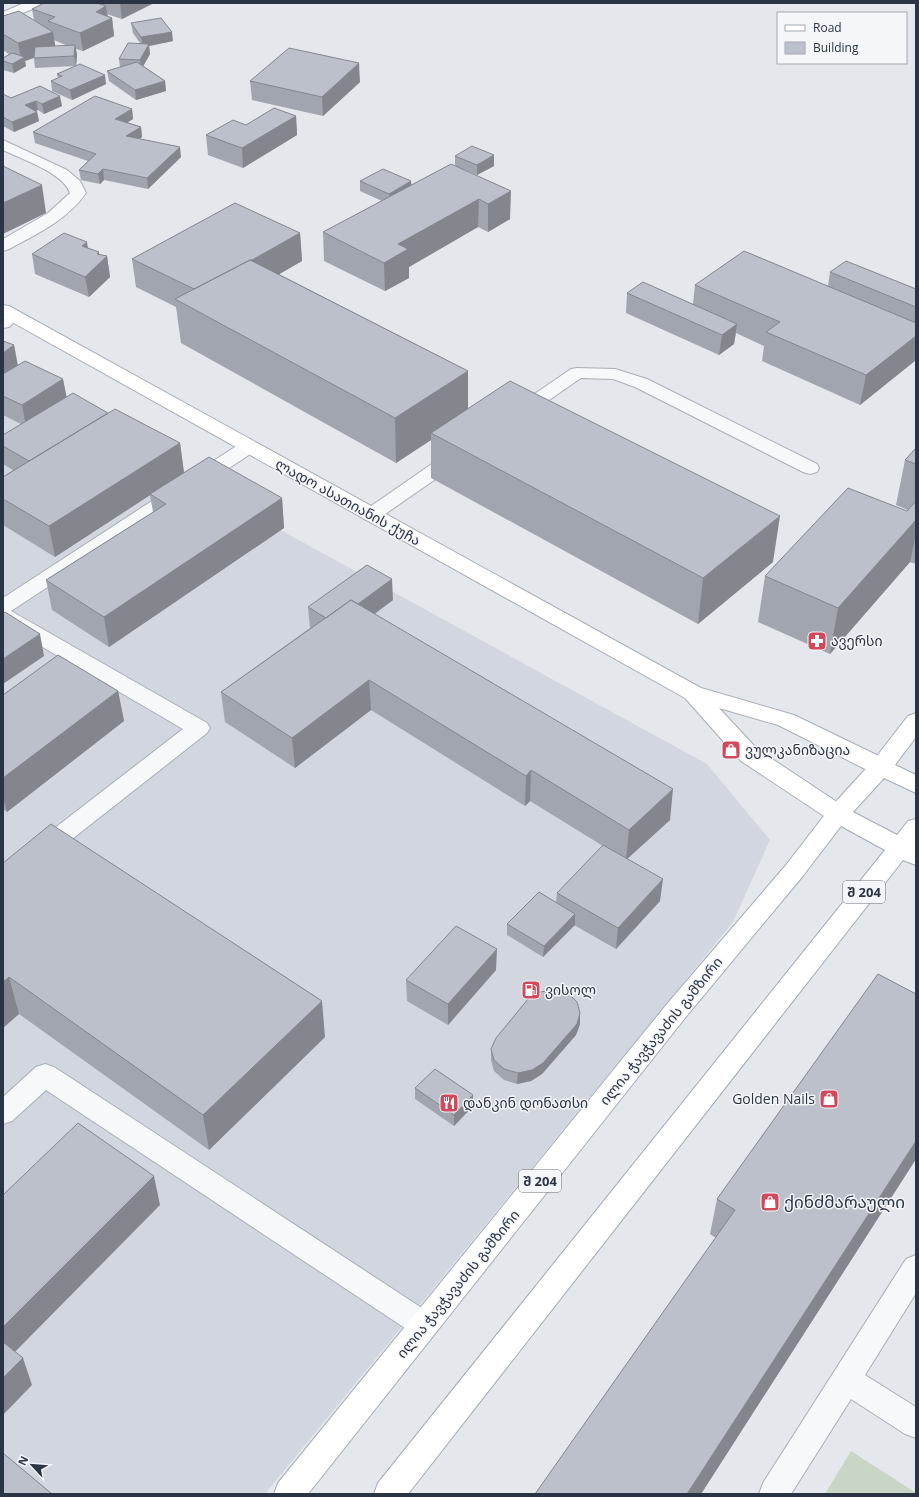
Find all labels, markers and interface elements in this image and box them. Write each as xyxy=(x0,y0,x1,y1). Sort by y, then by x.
legend xyxy=(777,12,907,64)
text: Road xyxy=(813,19,842,36)
text: Building xyxy=(813,39,859,56)
street label: ლადო ასათიანის ქუჩა xyxy=(272,454,424,549)
pharmacy icon: ავერსი xyxy=(806,630,828,652)
place label: ავერსი xyxy=(831,631,883,650)
shop icon: ვულკანიზაცია xyxy=(720,739,742,761)
place label: ვულკანიზაცია xyxy=(745,740,850,759)
road number: შ 204 xyxy=(843,881,885,903)
street label: ილია ჭავჭავაძის გამზირი xyxy=(595,953,726,1109)
fuel station icon: ვისოლ xyxy=(520,979,542,1001)
place label: ვისოლ xyxy=(545,980,596,999)
shop icon: Golden Nails xyxy=(818,1088,840,1110)
place label: Golden Nails xyxy=(732,1089,815,1108)
restaurant icon: დანკინ დონათსი xyxy=(438,1092,460,1114)
place label: დანკინ დონათსი xyxy=(463,1093,588,1112)
road number: შ 204 xyxy=(519,1170,561,1192)
place label: ქინძმარაული xyxy=(784,1190,905,1213)
shop icon: ქინძმარაული xyxy=(759,1191,781,1213)
street label: ილია ჭავჭავაძის გამზირი xyxy=(392,1206,523,1362)
north arrow xyxy=(12,1445,52,1485)
text: N xyxy=(14,1453,31,1468)

